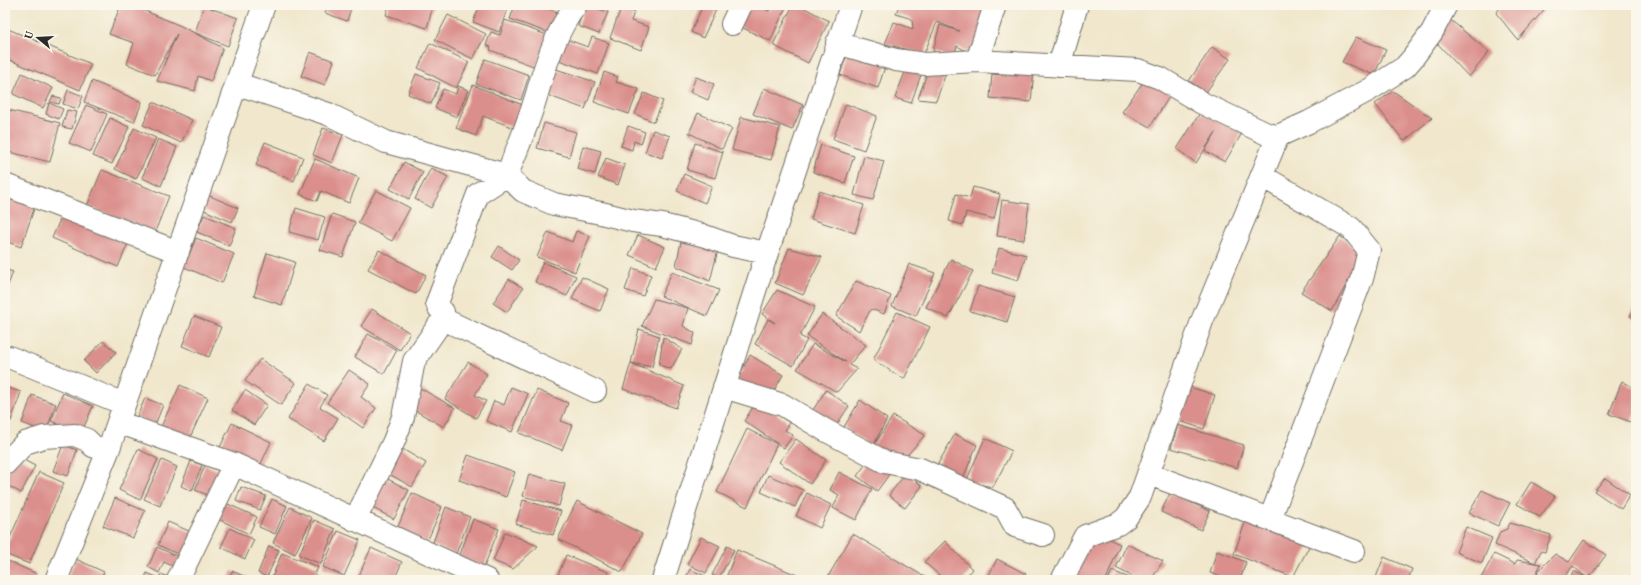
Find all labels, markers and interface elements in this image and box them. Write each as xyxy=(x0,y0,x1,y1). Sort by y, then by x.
north arrow xyxy=(18,18,58,58)
text: U xyxy=(22,29,38,41)

